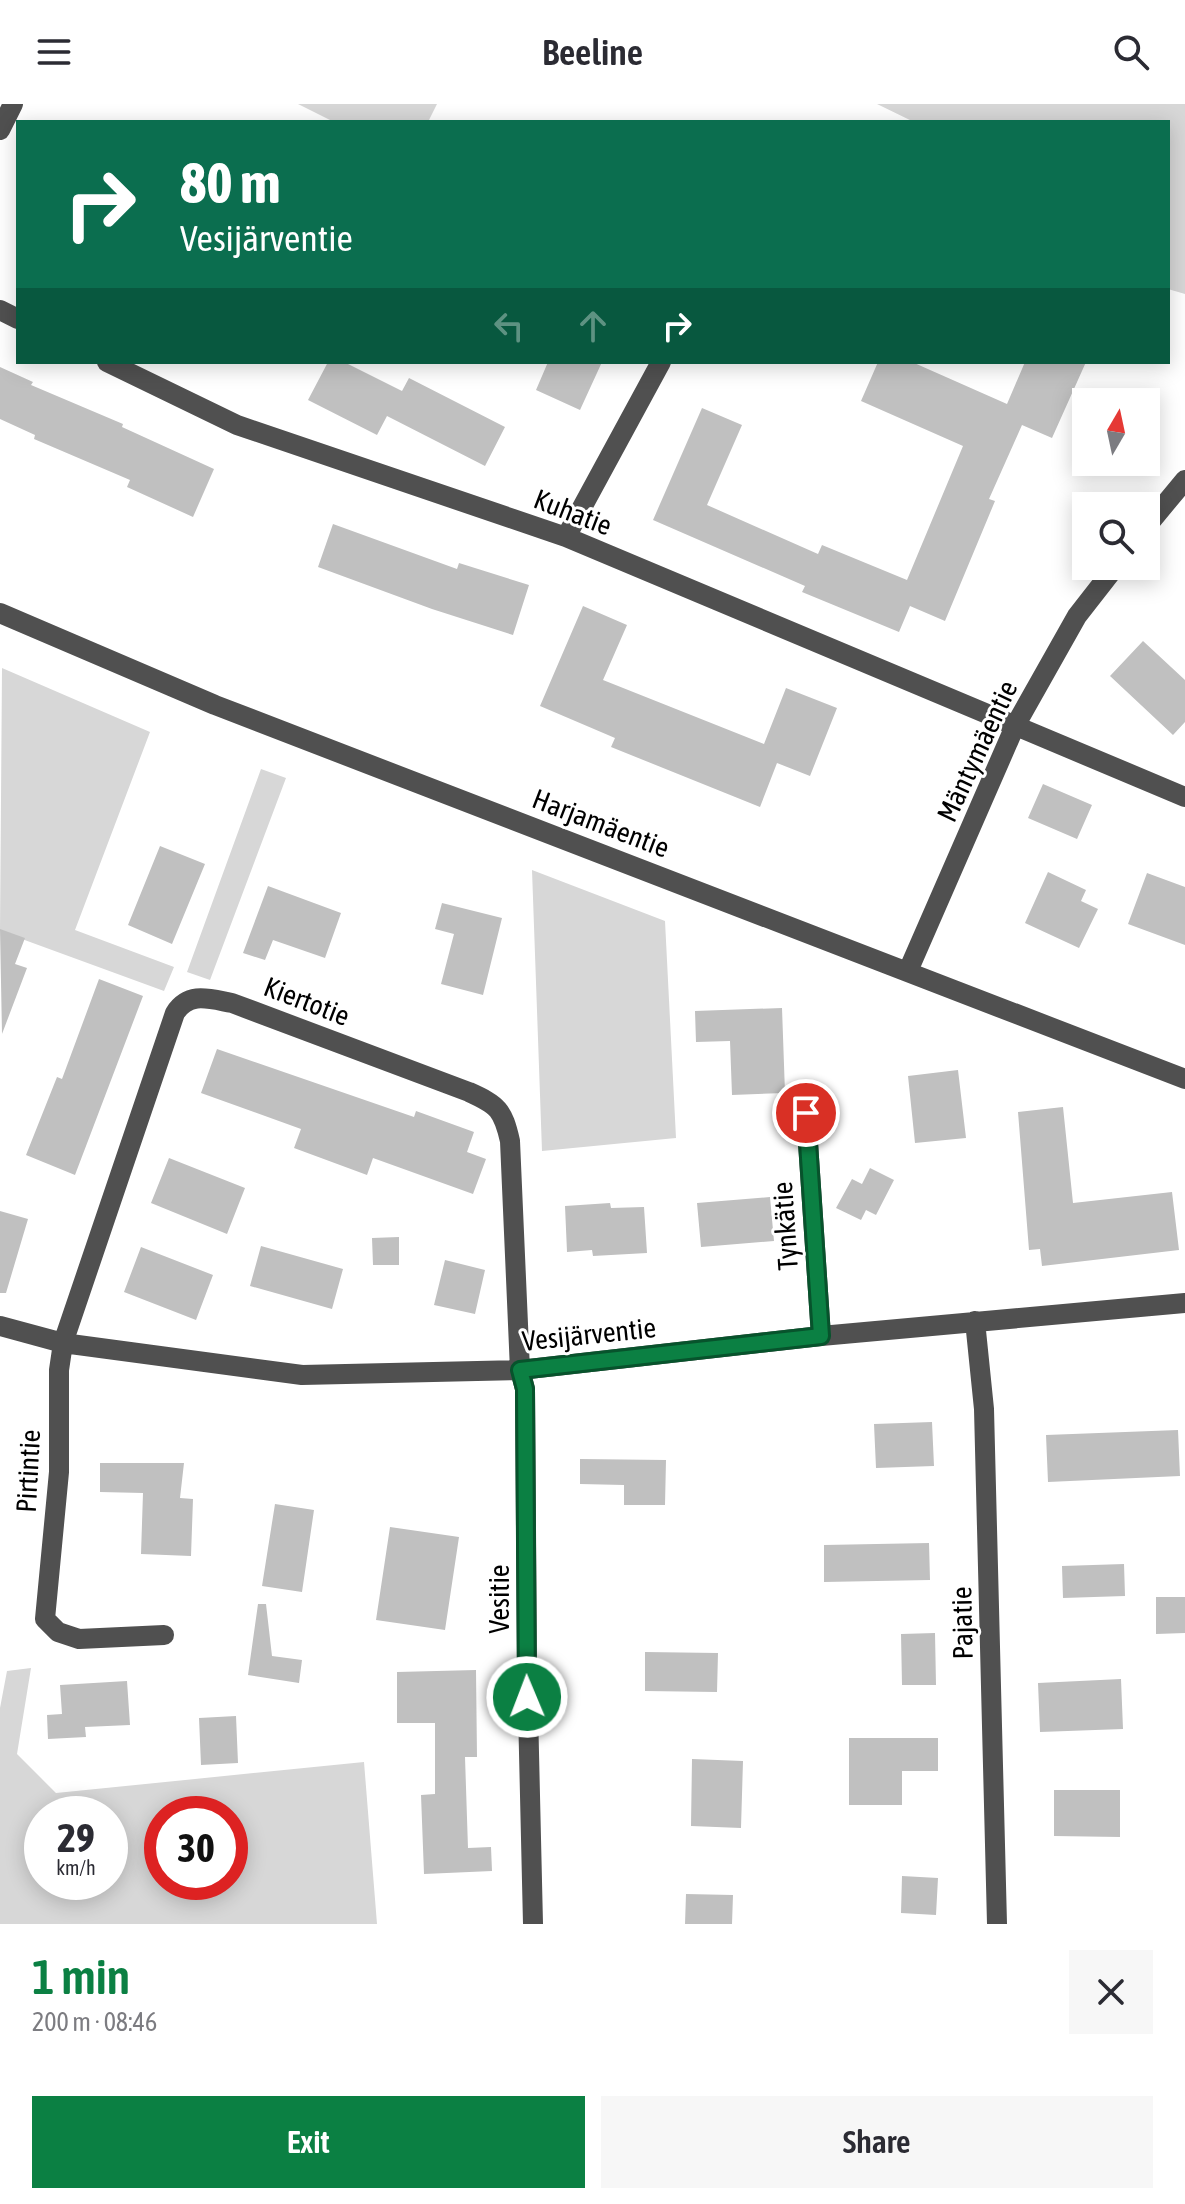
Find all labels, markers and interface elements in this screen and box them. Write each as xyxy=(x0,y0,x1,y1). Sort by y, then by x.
icon: menu xyxy=(32,30,76,74)
icon: search xyxy=(1109,30,1153,74)
text: Beeline xyxy=(542,31,643,73)
text: 80 m xyxy=(180,151,281,215)
icon: right xyxy=(48,152,152,256)
text: Vesijärventie xyxy=(180,217,353,259)
icon: left xyxy=(487,304,531,348)
icon: ahead xyxy=(571,304,615,348)
icon: right xyxy=(655,304,699,348)
north arrow xyxy=(1072,388,1160,476)
map controls xyxy=(1072,388,1160,580)
street label: Kuhatie xyxy=(530,483,616,541)
button: search xyxy=(1072,492,1160,580)
street label: Mäntymäentie xyxy=(930,676,1024,826)
street label: Harjamäentie xyxy=(528,782,674,864)
street label: Kiertotie xyxy=(260,970,354,1032)
pin xyxy=(772,1079,840,1147)
icon: arrive xyxy=(784,1091,828,1135)
street label: Tynkätie xyxy=(766,1181,804,1271)
street label: Vesijärventie xyxy=(520,1311,658,1357)
street label: Pirtintie xyxy=(10,1429,46,1513)
street label: Vesitie xyxy=(483,1564,515,1634)
street label: Pajatie xyxy=(945,1586,979,1660)
position arrow xyxy=(485,1655,569,1739)
speed limit sign: 30 xyxy=(144,1796,248,1900)
text: 29 xyxy=(57,1815,95,1860)
text: km/h xyxy=(56,1856,96,1879)
text: 1 min xyxy=(32,1949,130,2004)
button: close xyxy=(1069,1950,1153,2034)
text: 200 m · 08:46 xyxy=(32,2007,157,2037)
button: Exit xyxy=(32,2096,585,2188)
button: Share xyxy=(601,2096,1153,2188)

